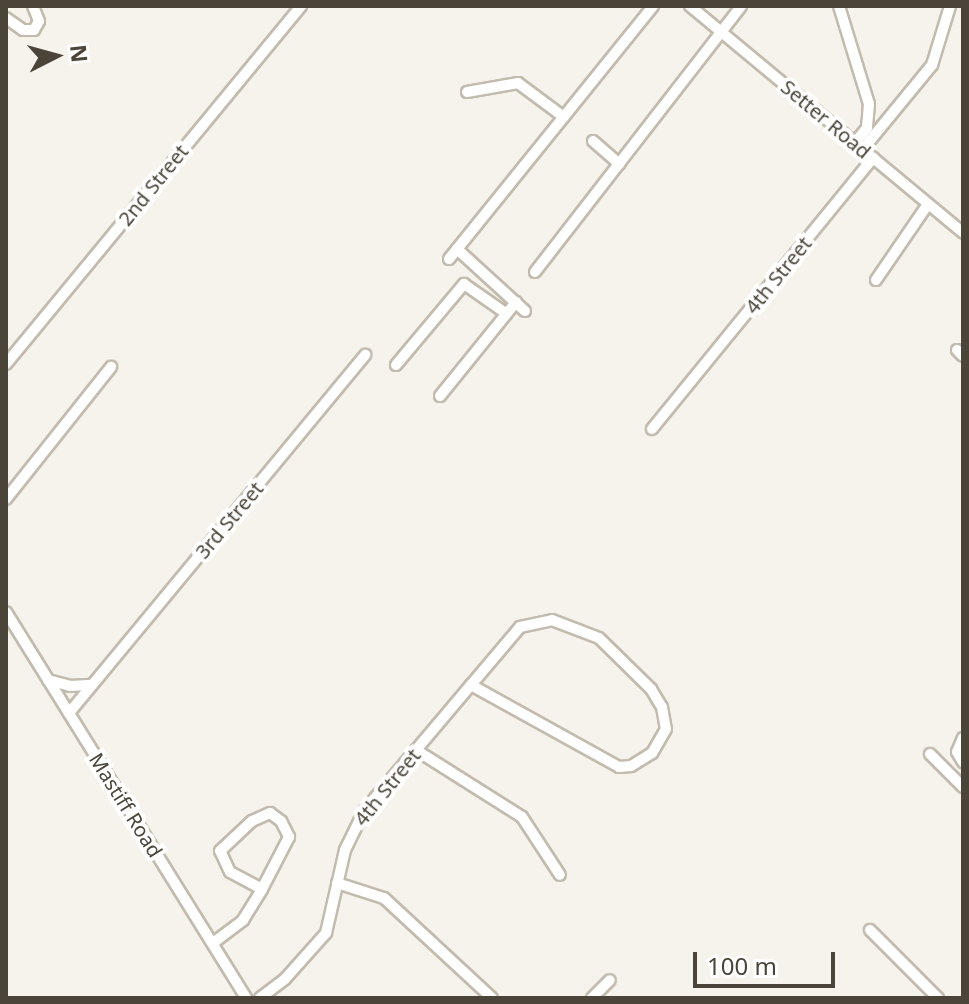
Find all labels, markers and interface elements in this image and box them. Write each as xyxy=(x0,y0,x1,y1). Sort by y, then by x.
north arrow xyxy=(16,16,96,96)
text: N xyxy=(64,43,96,64)
street label: Setter Road xyxy=(776,75,876,163)
street label: 2nd Street xyxy=(113,140,193,230)
street label: 4th Street xyxy=(740,232,816,318)
street label: 3rd Street xyxy=(190,477,268,563)
street label: 4th Street xyxy=(349,744,425,830)
street label: Mastiff Road xyxy=(84,748,168,862)
scale bar xyxy=(697,936,839,986)
text: 100 m xyxy=(707,949,777,982)

